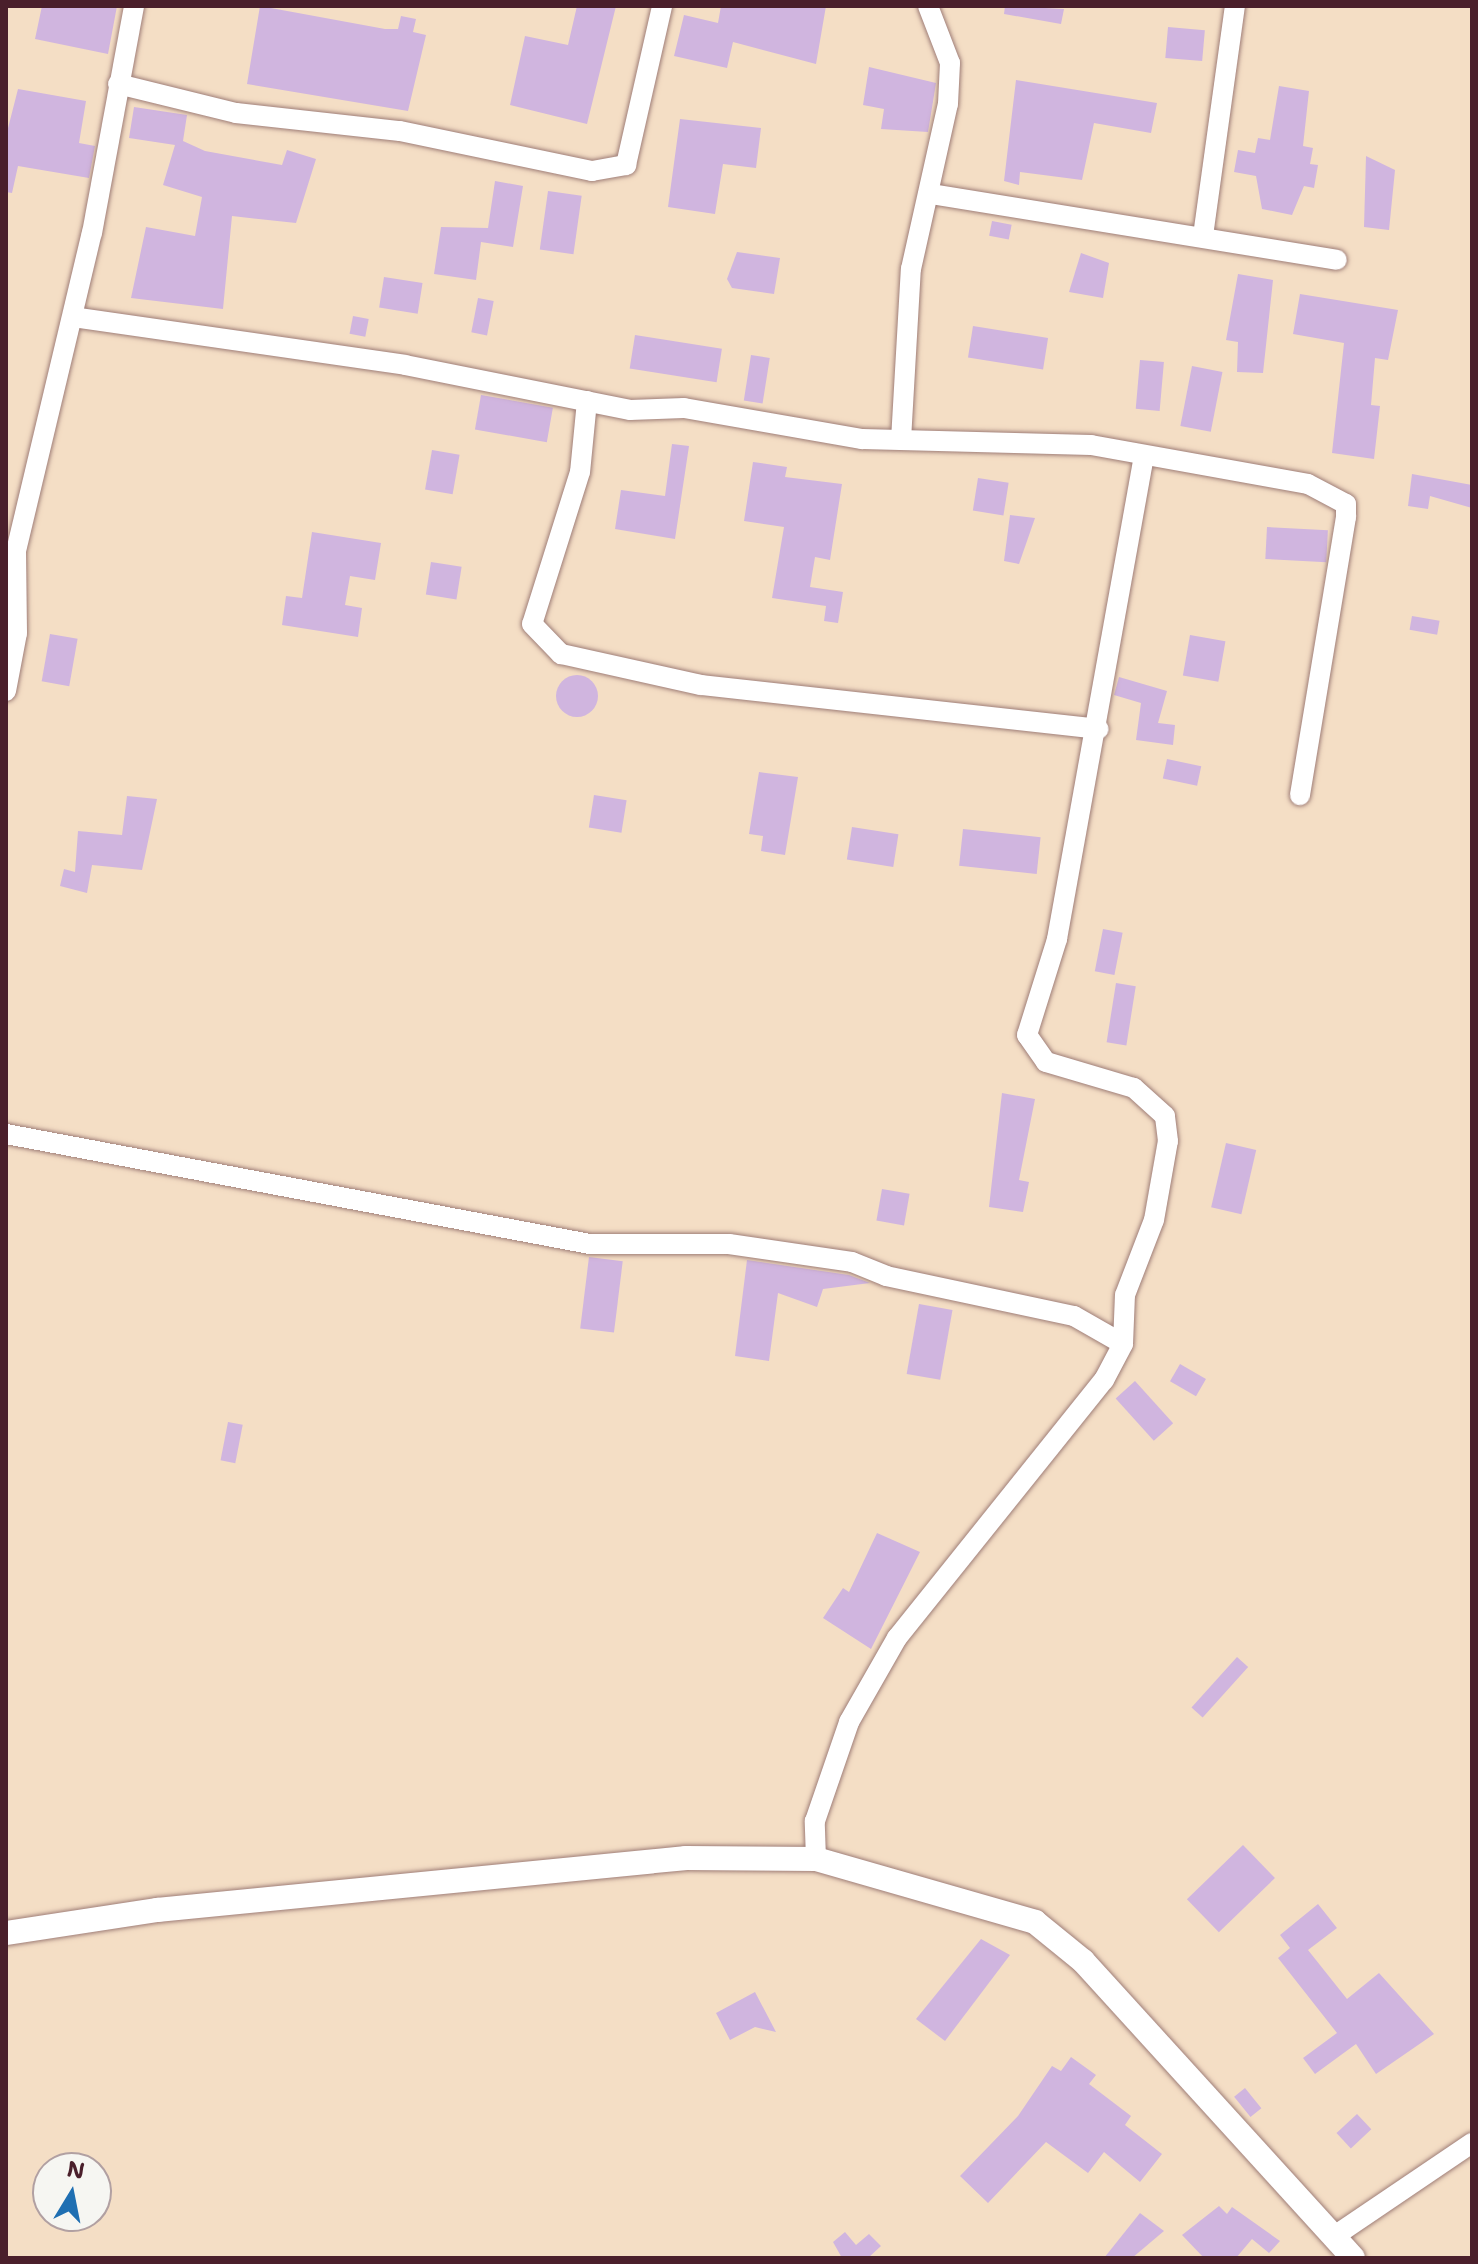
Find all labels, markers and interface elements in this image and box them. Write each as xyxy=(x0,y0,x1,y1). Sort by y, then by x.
north arrow xyxy=(32,2152,112,2232)
text: N xyxy=(65,2154,87,2186)

